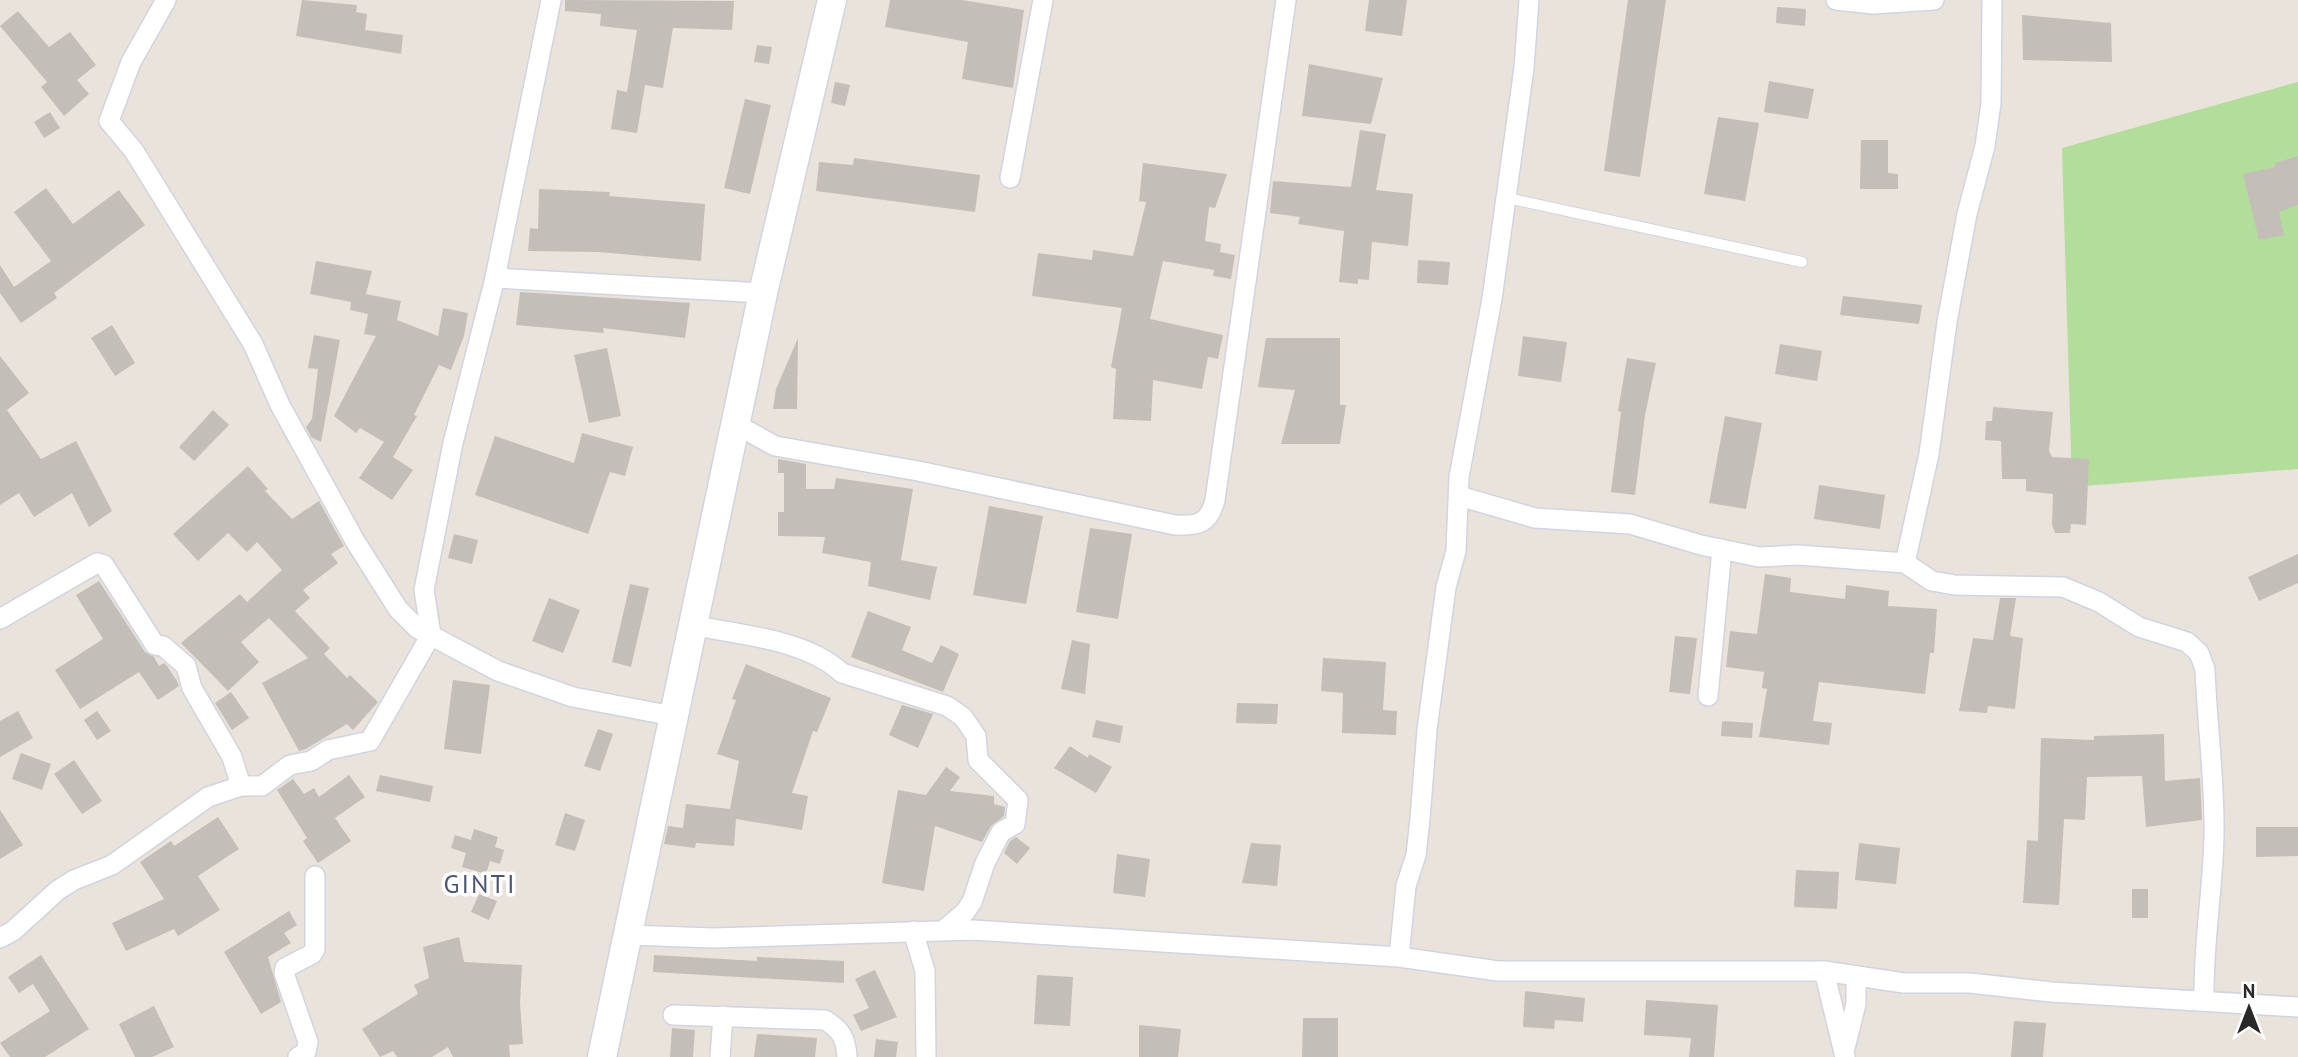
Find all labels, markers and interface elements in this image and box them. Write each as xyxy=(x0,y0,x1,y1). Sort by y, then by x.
district label: GINTI xyxy=(444,867,516,900)
north arrow xyxy=(2214,973,2284,1043)
text: N xyxy=(2243,979,2255,1003)

